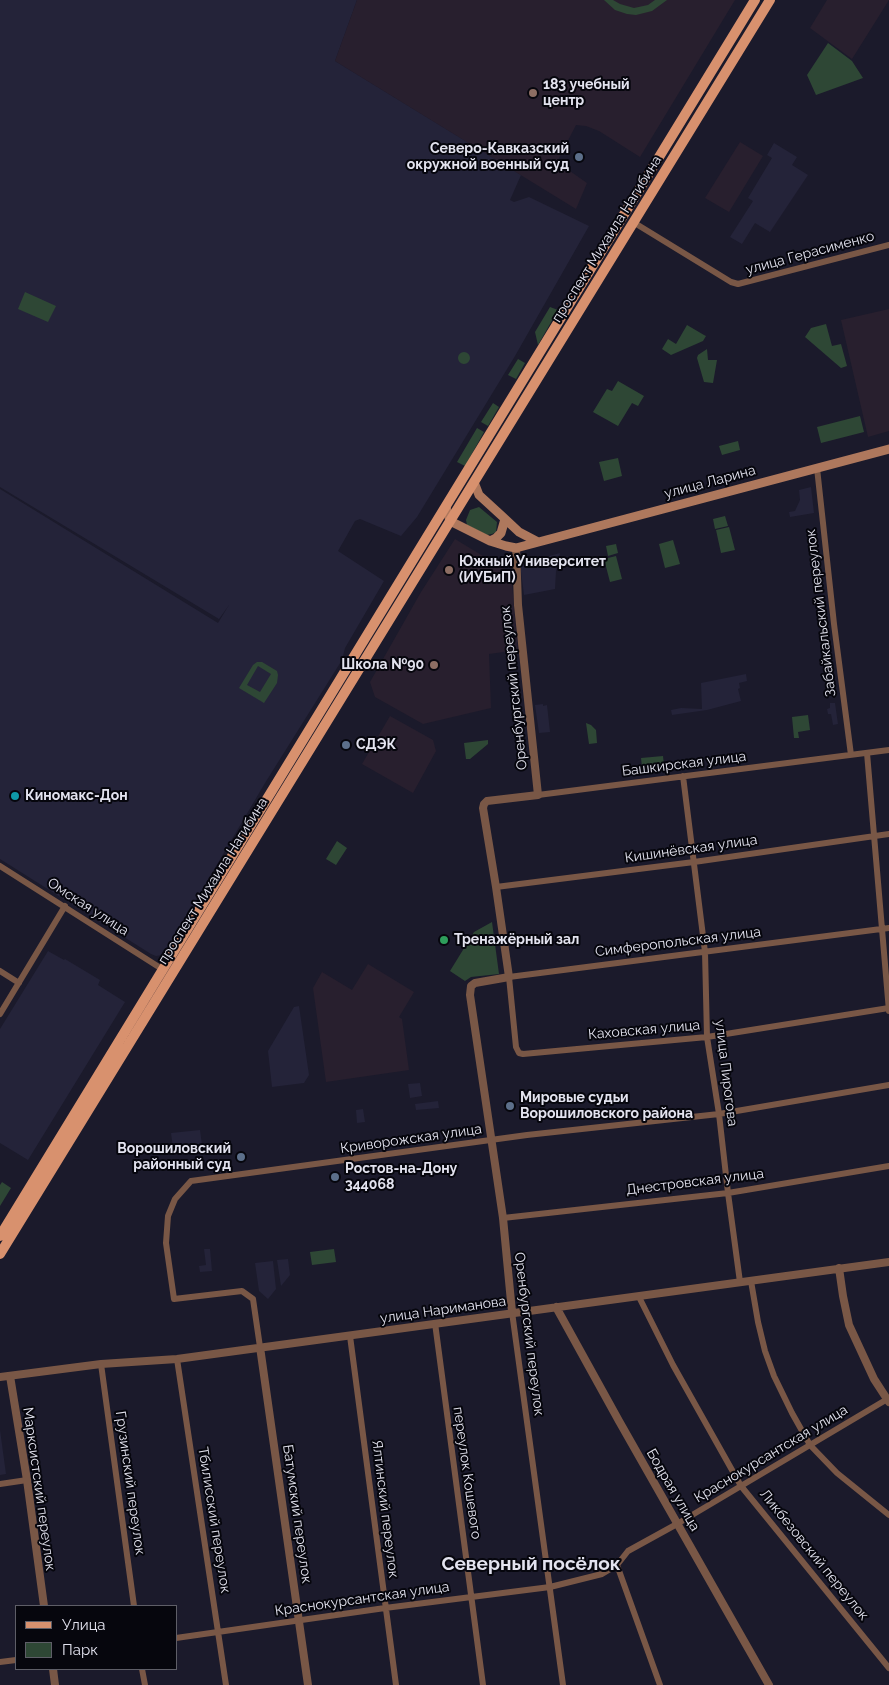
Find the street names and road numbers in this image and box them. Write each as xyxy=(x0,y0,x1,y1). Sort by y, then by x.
street label: проспект Михаила Нагибина xyxy=(549,153,665,325)
street label: улица Герасименко xyxy=(744,228,876,278)
street label: улица Ларина xyxy=(663,462,757,502)
street label: Забайкальский переулок xyxy=(802,528,840,698)
street label: Оренбургский переулок xyxy=(497,605,531,771)
street label: Башкирская улица xyxy=(621,748,747,780)
street label: проспект Михаила Нагибина xyxy=(155,795,271,967)
street label: Кишинёвская улица xyxy=(624,831,758,867)
street label: Омская улица xyxy=(44,875,132,939)
street label: Симферопольская улица xyxy=(594,924,762,960)
street label: Каховская улица xyxy=(587,1017,701,1043)
street label: улица Пирогова xyxy=(711,1019,741,1127)
street label: Криворожская улица xyxy=(339,1121,483,1157)
street label: Днестровская улица xyxy=(625,1165,765,1199)
street label: Оренбургский переулок xyxy=(511,1251,547,1417)
street label: улица Нариманова xyxy=(379,1293,507,1327)
street label: Краснокурсантская улица xyxy=(691,1401,851,1507)
street label: Марксистский переулок xyxy=(19,1406,59,1572)
street label: переулок Кошевого xyxy=(449,1406,485,1540)
street label: Грузинский переулок xyxy=(112,1410,148,1556)
street label: Ялтинский переулок xyxy=(368,1439,402,1579)
street label: Батумский переулок xyxy=(279,1444,315,1584)
street label: Тбилисский переулок xyxy=(194,1446,234,1594)
street label: Бодрая улица xyxy=(643,1446,703,1534)
street label: Ликбезовский переулок xyxy=(756,1486,872,1624)
street label: Краснокурсантская улица xyxy=(274,1578,450,1620)

